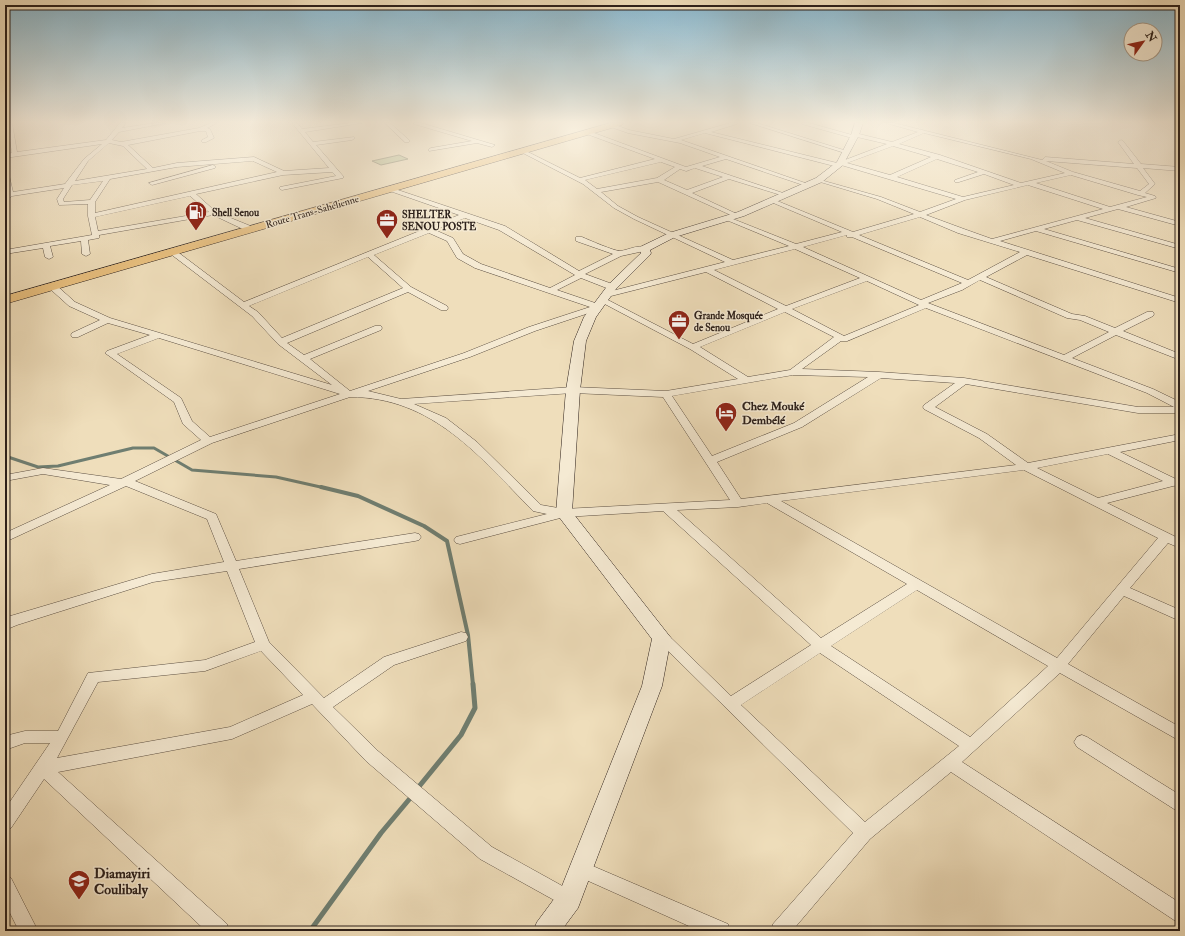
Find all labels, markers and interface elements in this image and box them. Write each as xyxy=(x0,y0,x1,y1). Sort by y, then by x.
north arrow xyxy=(1123,22,1163,62)
text: N xyxy=(1142,28,1160,45)
street label: Route Trans-Sahélienne xyxy=(264,193,360,231)
fuel station icon: Shell Senou xyxy=(183,199,209,232)
place label: Shell Senou xyxy=(212,207,260,219)
office icon: SHELTER SENOU POSTE xyxy=(374,207,400,240)
place label: SHELTER SENOU POSTE xyxy=(402,209,477,233)
office icon: Grande Mosquée de Senou xyxy=(666,308,692,341)
place label: Grande Mosquée de Senou xyxy=(694,310,764,334)
place label: Chez Mouké Dembélé xyxy=(742,399,805,428)
hotel icon: Chez Mouké Dembélé xyxy=(713,400,739,433)
place label: Diamayiri Coulibaly xyxy=(94,865,150,899)
school or university icon: Diamayiri Coulibaly xyxy=(66,868,92,901)

